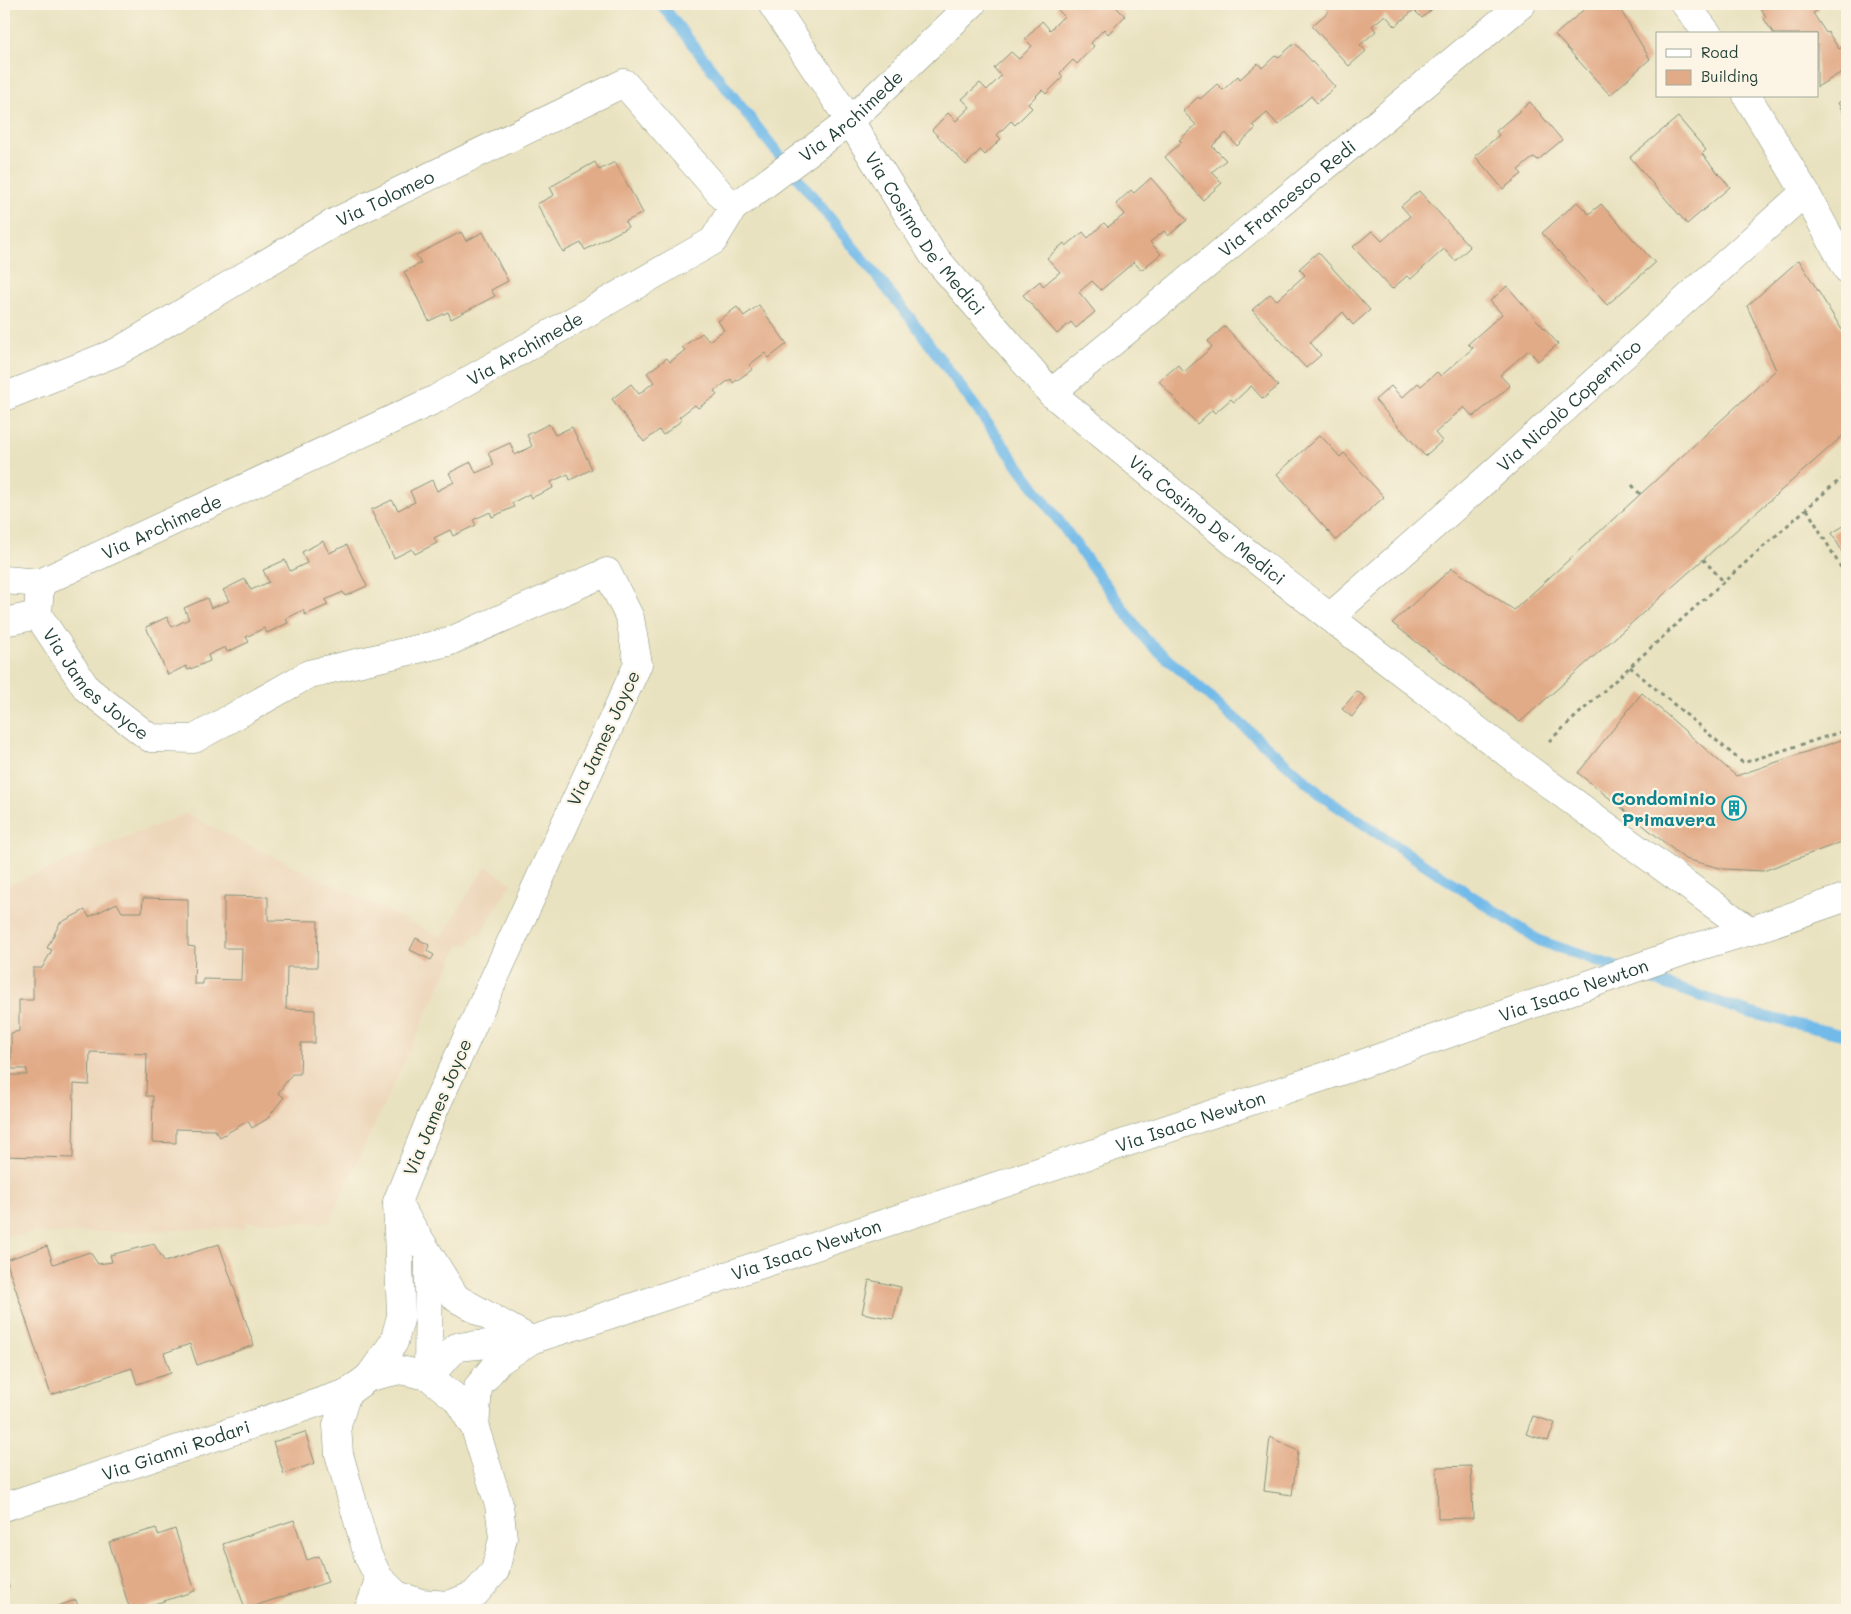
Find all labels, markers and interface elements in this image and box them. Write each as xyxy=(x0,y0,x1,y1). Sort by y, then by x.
legend xyxy=(1656,32,1818,98)
text: Road xyxy=(1701,42,1738,62)
street label: Via Archimede xyxy=(794,65,908,167)
text: Building xyxy=(1701,66,1758,86)
street label: Via Francesco Redi xyxy=(1213,134,1361,262)
street label: Via Cosimo De' Medici xyxy=(860,147,991,320)
street label: Via Tolomeo xyxy=(332,164,438,232)
street label: Via Archimede xyxy=(462,306,587,391)
street label: Via Nicolò Copernico xyxy=(1491,334,1646,477)
street label: Via Cosimo De' Medici xyxy=(1124,449,1290,590)
street label: Via Archimede xyxy=(97,488,225,565)
street label: Via James Joyce xyxy=(38,623,154,745)
street label: Via James Joyce xyxy=(561,666,645,810)
place label: Condominio Primavera xyxy=(1611,786,1716,831)
building icon: Condominio Primavera xyxy=(1721,795,1747,821)
street label: Via Isaac Newton xyxy=(1496,953,1651,1027)
street label: Via James Joyce xyxy=(397,1035,477,1179)
street label: Via Isaac Newton xyxy=(1112,1085,1268,1157)
street label: Via Isaac Newton xyxy=(728,1213,884,1285)
street label: Via Gianni Rodari xyxy=(99,1414,253,1486)

